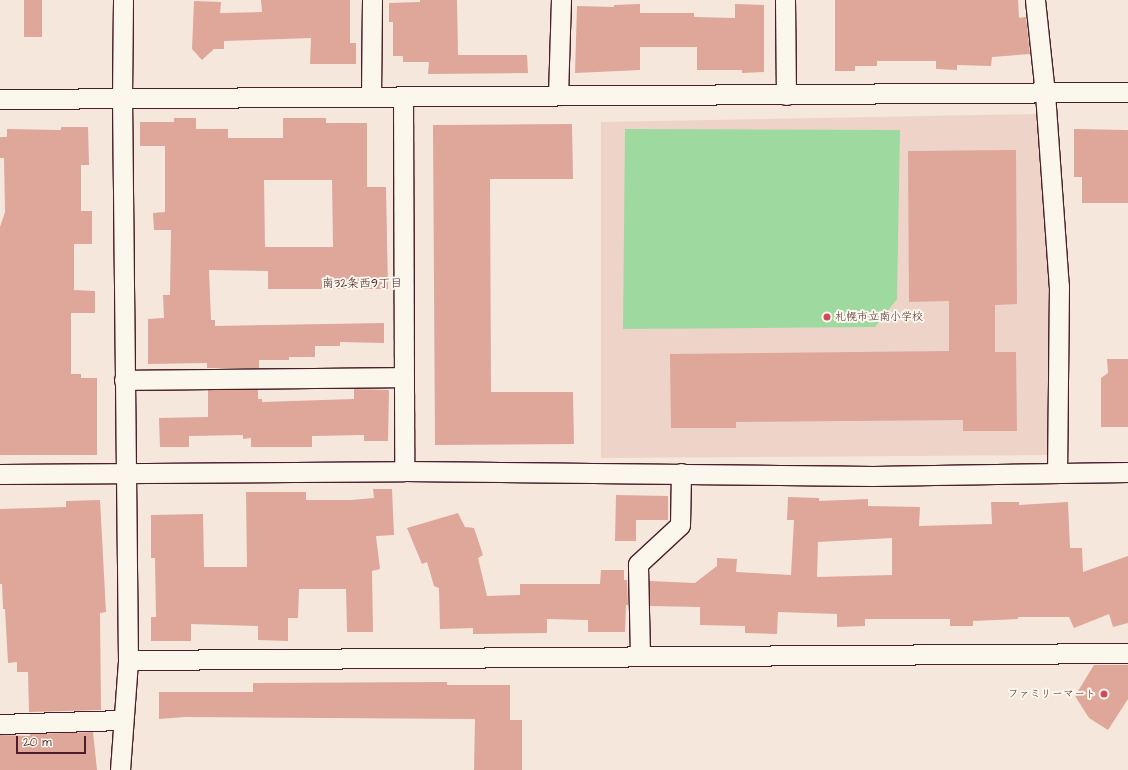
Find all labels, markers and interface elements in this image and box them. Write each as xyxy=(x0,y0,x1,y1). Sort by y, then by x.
district label: 南32条西9丁目 xyxy=(322,277,402,291)
place label: 札幌市立南小学校 xyxy=(835,310,923,324)
marker: 札幌市立南小学校 xyxy=(822,312,832,322)
place label: ファミリーマート xyxy=(1008,687,1096,701)
marker: ファミリーマート xyxy=(1099,689,1109,699)
scale bar xyxy=(18,728,88,754)
text: 20 m xyxy=(23,734,52,751)

